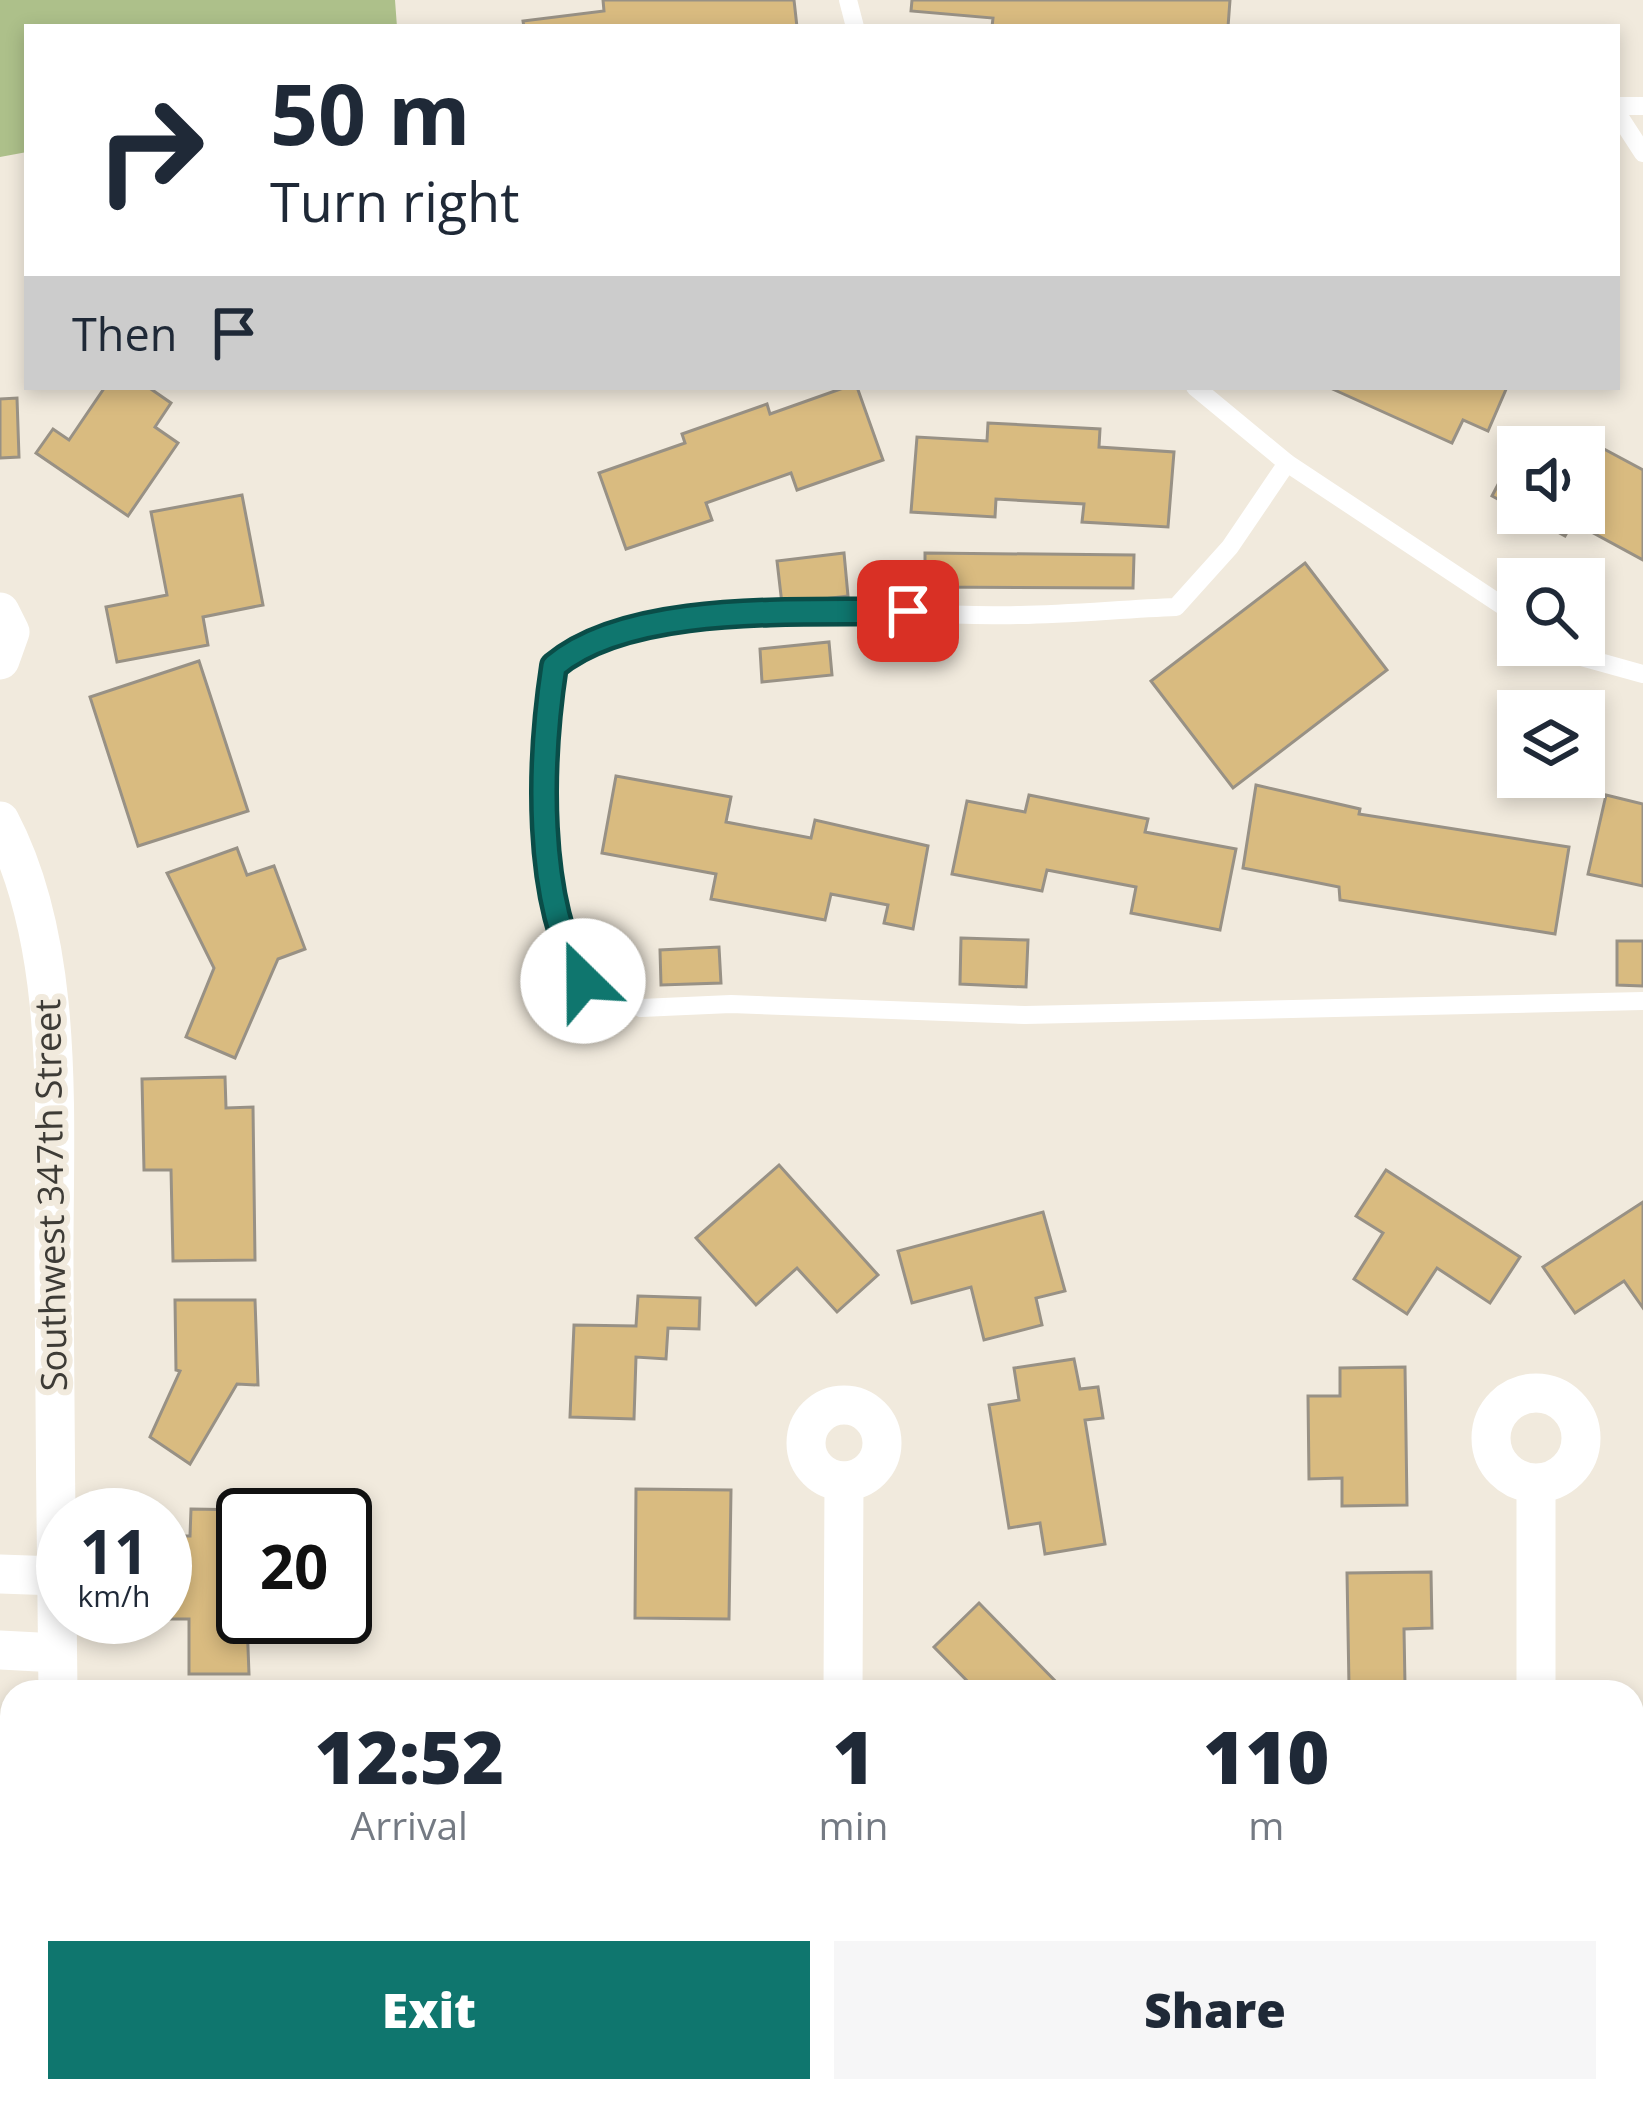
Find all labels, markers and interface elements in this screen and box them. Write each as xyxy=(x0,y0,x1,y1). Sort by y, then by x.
text: 50 m xyxy=(270,55,470,170)
icon: right xyxy=(72,72,228,228)
text: Turn right xyxy=(270,164,519,238)
icon: arrive xyxy=(201,300,267,366)
text: Then xyxy=(72,303,177,364)
map controls xyxy=(1497,426,1605,798)
button: sound xyxy=(1497,426,1605,534)
button: search xyxy=(1497,558,1605,666)
pin xyxy=(857,560,959,662)
icon: arrive xyxy=(875,578,941,644)
button: layers xyxy=(1497,690,1605,798)
position arrow xyxy=(520,918,646,1044)
street label: Southwest 347th Street xyxy=(22,998,78,1392)
speed limit sign: 20 xyxy=(216,1488,372,1644)
text: 11 xyxy=(80,1510,148,1592)
text: km/h xyxy=(78,1575,150,1616)
text: 12:52 xyxy=(315,1707,504,1805)
text: 1 xyxy=(832,1707,875,1805)
text: 110 xyxy=(1203,1707,1330,1805)
text: Arrival xyxy=(351,1798,468,1851)
text: min xyxy=(819,1798,888,1851)
text: m xyxy=(1248,1798,1284,1851)
button: Exit xyxy=(48,1941,810,2079)
button: Share xyxy=(834,1941,1596,2079)

